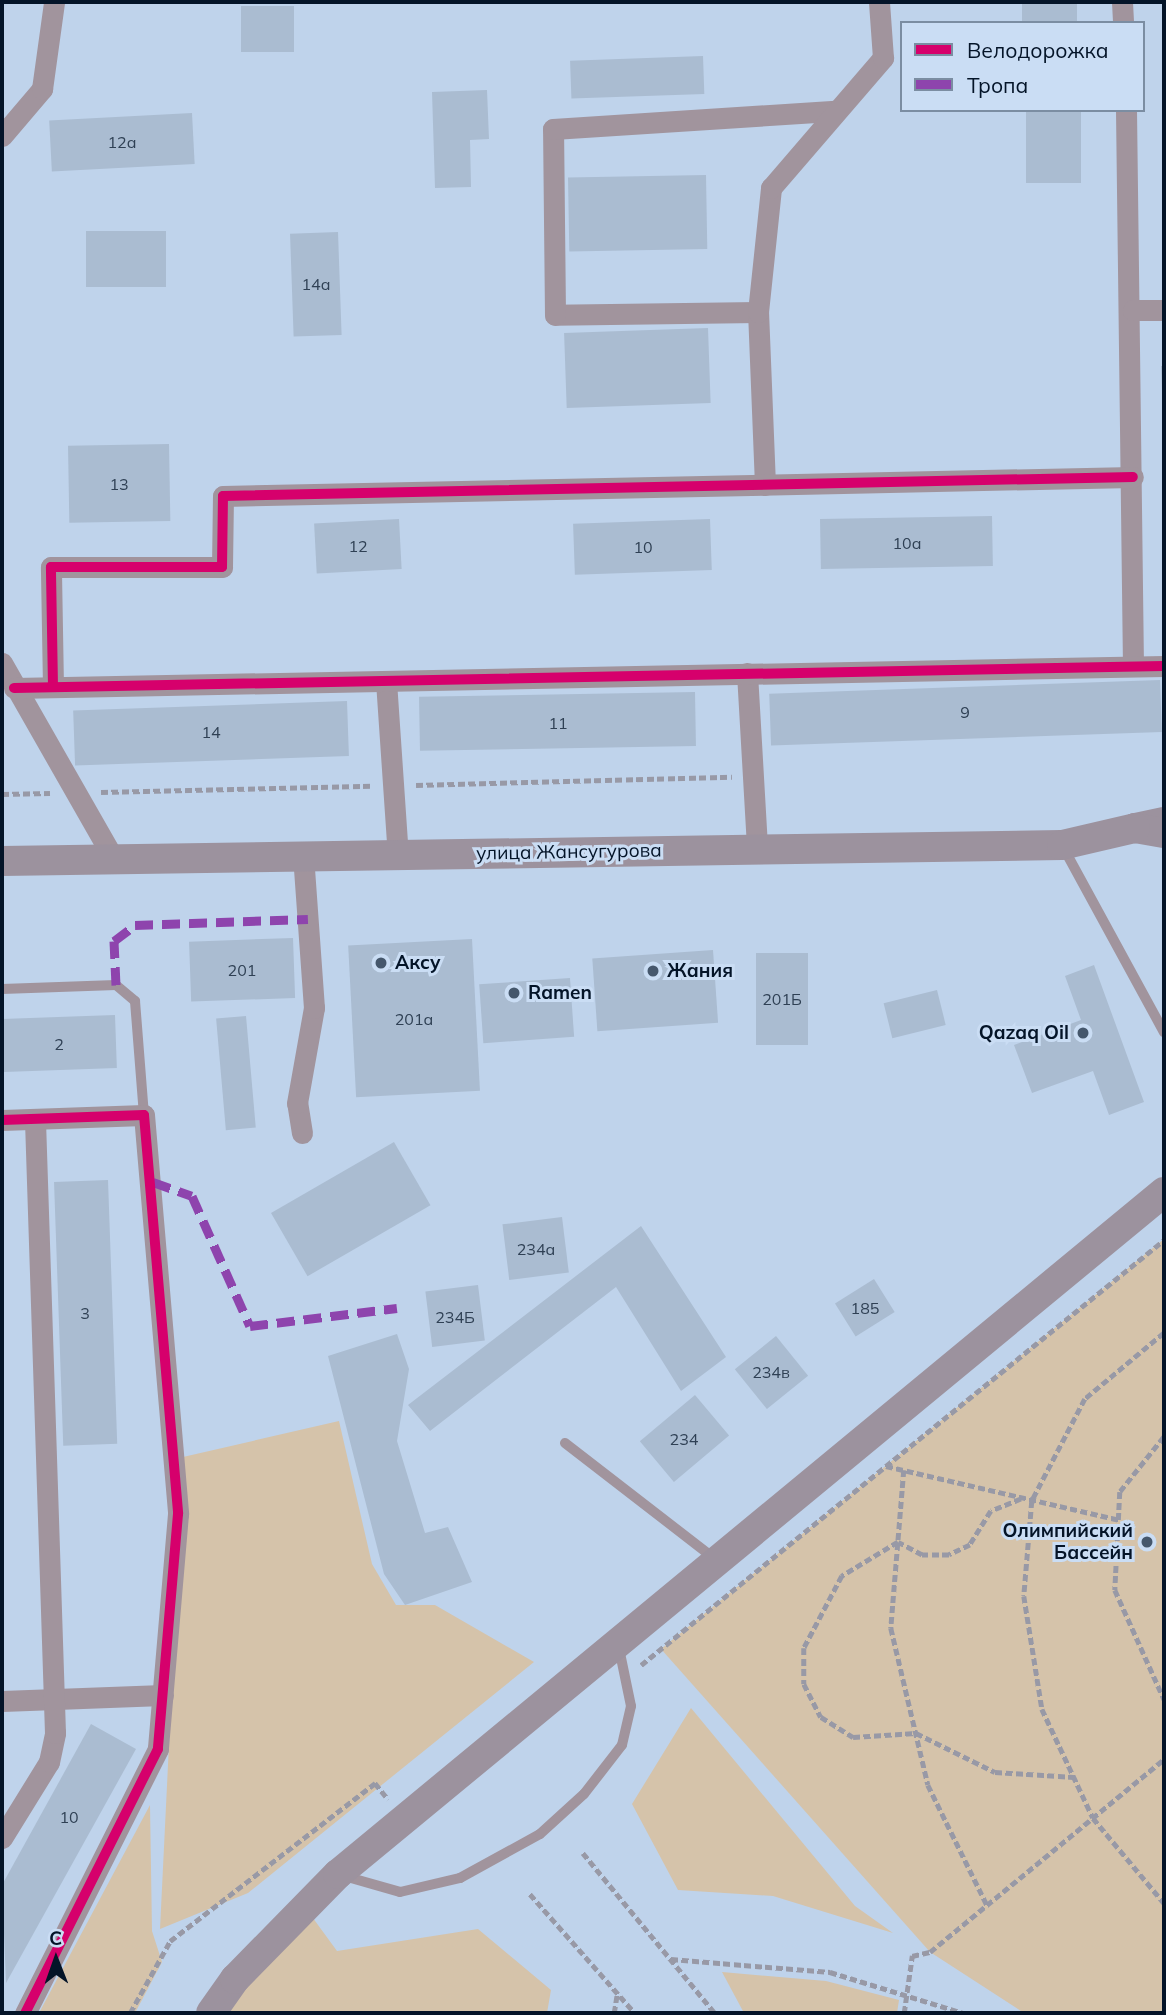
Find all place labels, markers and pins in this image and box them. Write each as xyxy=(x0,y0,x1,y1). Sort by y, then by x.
place label: Аксу xyxy=(395,952,441,974)
marker: Аксу xyxy=(373,955,389,971)
place label: Жания xyxy=(667,960,733,982)
marker: Жания xyxy=(645,963,661,979)
place label: Ramen xyxy=(528,982,592,1004)
marker: Ramen xyxy=(506,985,522,1001)
place label: Qazaq Oil xyxy=(979,1022,1069,1044)
marker: Qazaq Oil xyxy=(1075,1025,1091,1041)
place label: Олимпийский Бассейн xyxy=(1003,1520,1133,1564)
marker: Олимпийский Бассейн xyxy=(1139,1534,1155,1550)

